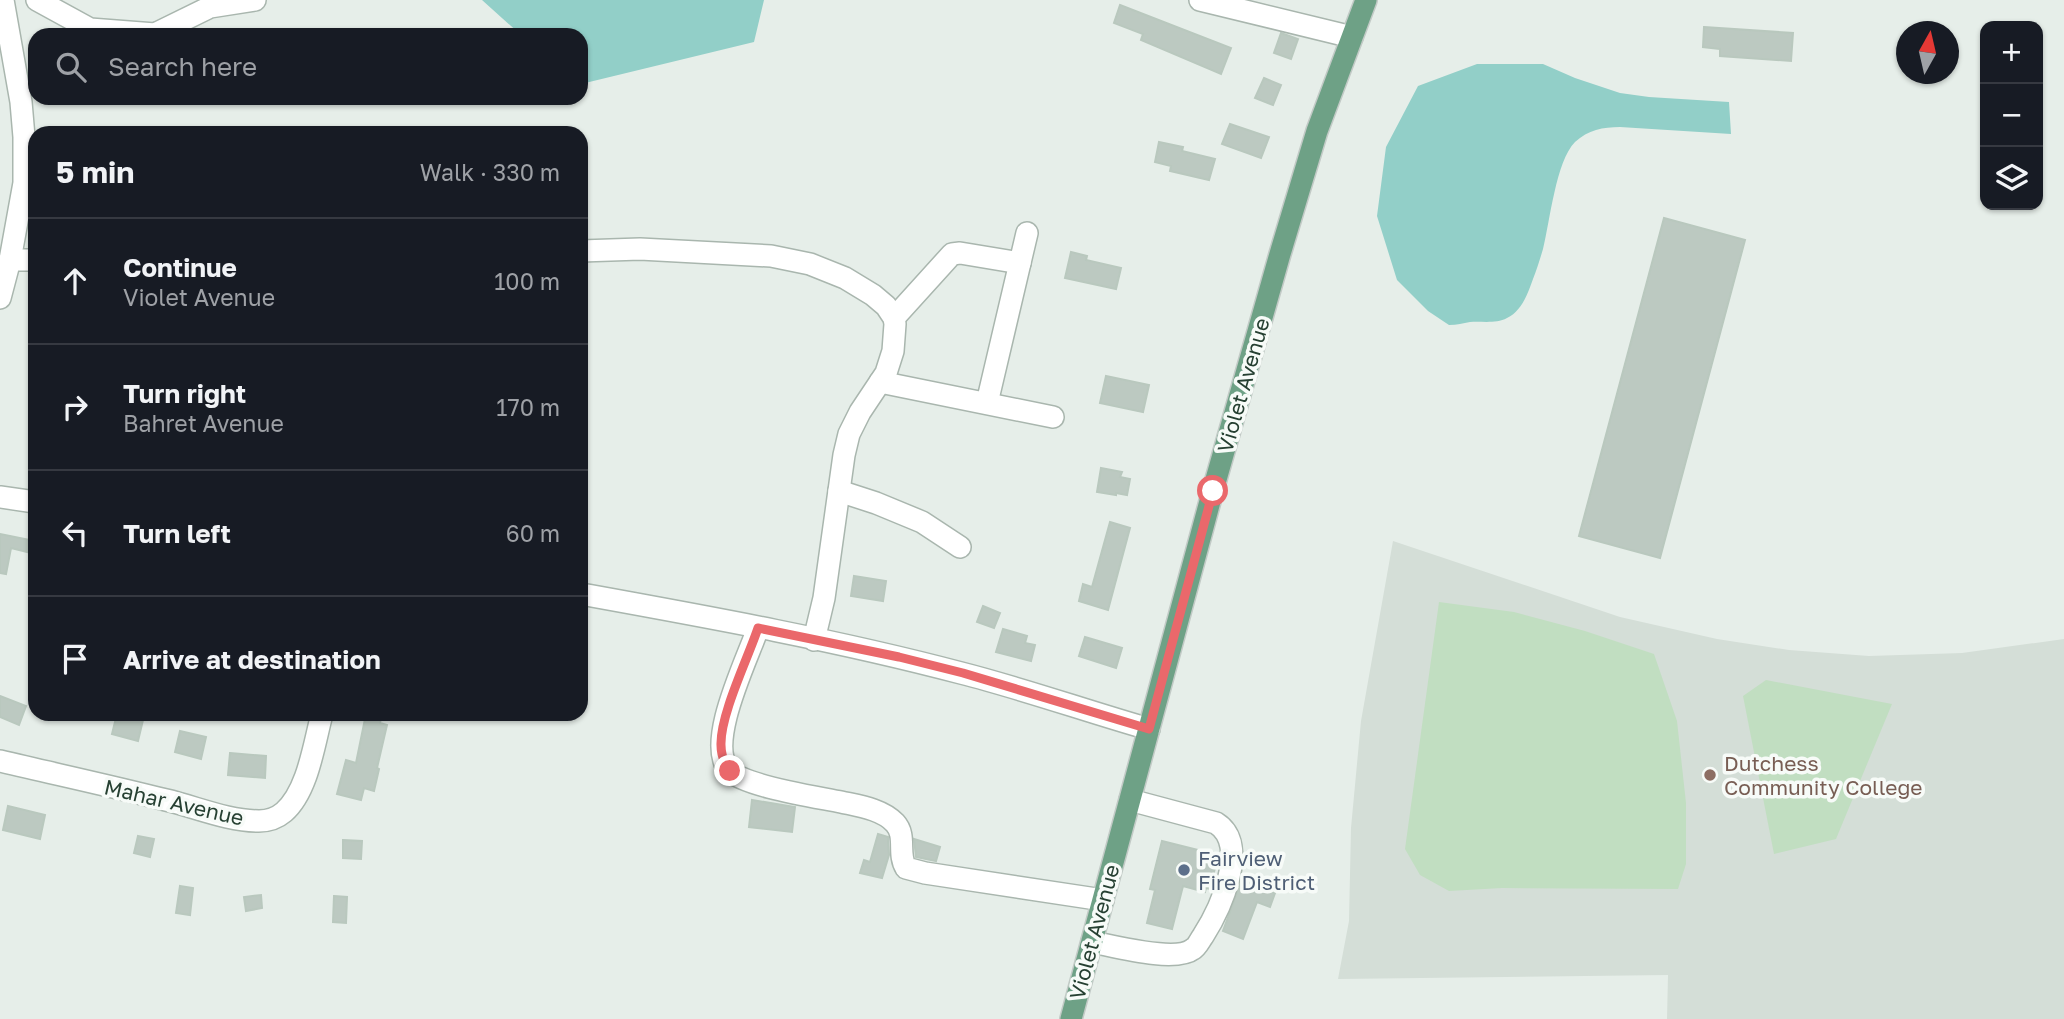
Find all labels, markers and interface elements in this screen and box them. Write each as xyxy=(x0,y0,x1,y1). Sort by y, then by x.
north arrow xyxy=(1896,21,1959,84)
map controls xyxy=(1980,21,2043,210)
button: + xyxy=(1980,21,2043,84)
search box xyxy=(28,28,588,105)
icon: search xyxy=(52,48,90,86)
text: Search here xyxy=(108,51,257,82)
button: − xyxy=(1980,84,2043,147)
button: layers xyxy=(1980,147,2043,210)
text: 5 min xyxy=(56,154,134,190)
text: Walk · 330 m xyxy=(420,158,560,186)
text: Continue xyxy=(123,252,237,283)
icon: ahead xyxy=(56,262,94,300)
text: 100 m xyxy=(494,267,560,295)
text: Violet Avenue xyxy=(123,283,275,311)
street label: Violet Avenue xyxy=(1211,315,1275,455)
text: Turn right xyxy=(123,378,246,409)
icon: right xyxy=(56,388,94,426)
text: 170 m xyxy=(496,393,560,421)
text: Bahret Avenue xyxy=(123,409,284,437)
route start xyxy=(1197,475,1228,506)
icon: left xyxy=(56,514,94,552)
text: Turn left xyxy=(123,518,231,549)
text: 60 m xyxy=(506,519,560,547)
icon: arrive xyxy=(56,640,94,678)
text: Arrive at destination xyxy=(123,644,381,675)
place label: Dutchess Community College xyxy=(1724,750,1923,800)
route end xyxy=(714,755,745,786)
marker: Dutchess Community College xyxy=(1702,767,1718,783)
street label: Mahar Avenue xyxy=(102,773,246,831)
place label: Fairview Fire District xyxy=(1198,845,1315,895)
street label: Violet Avenue xyxy=(1063,862,1125,1002)
marker: Fairview Fire District xyxy=(1176,862,1192,878)

